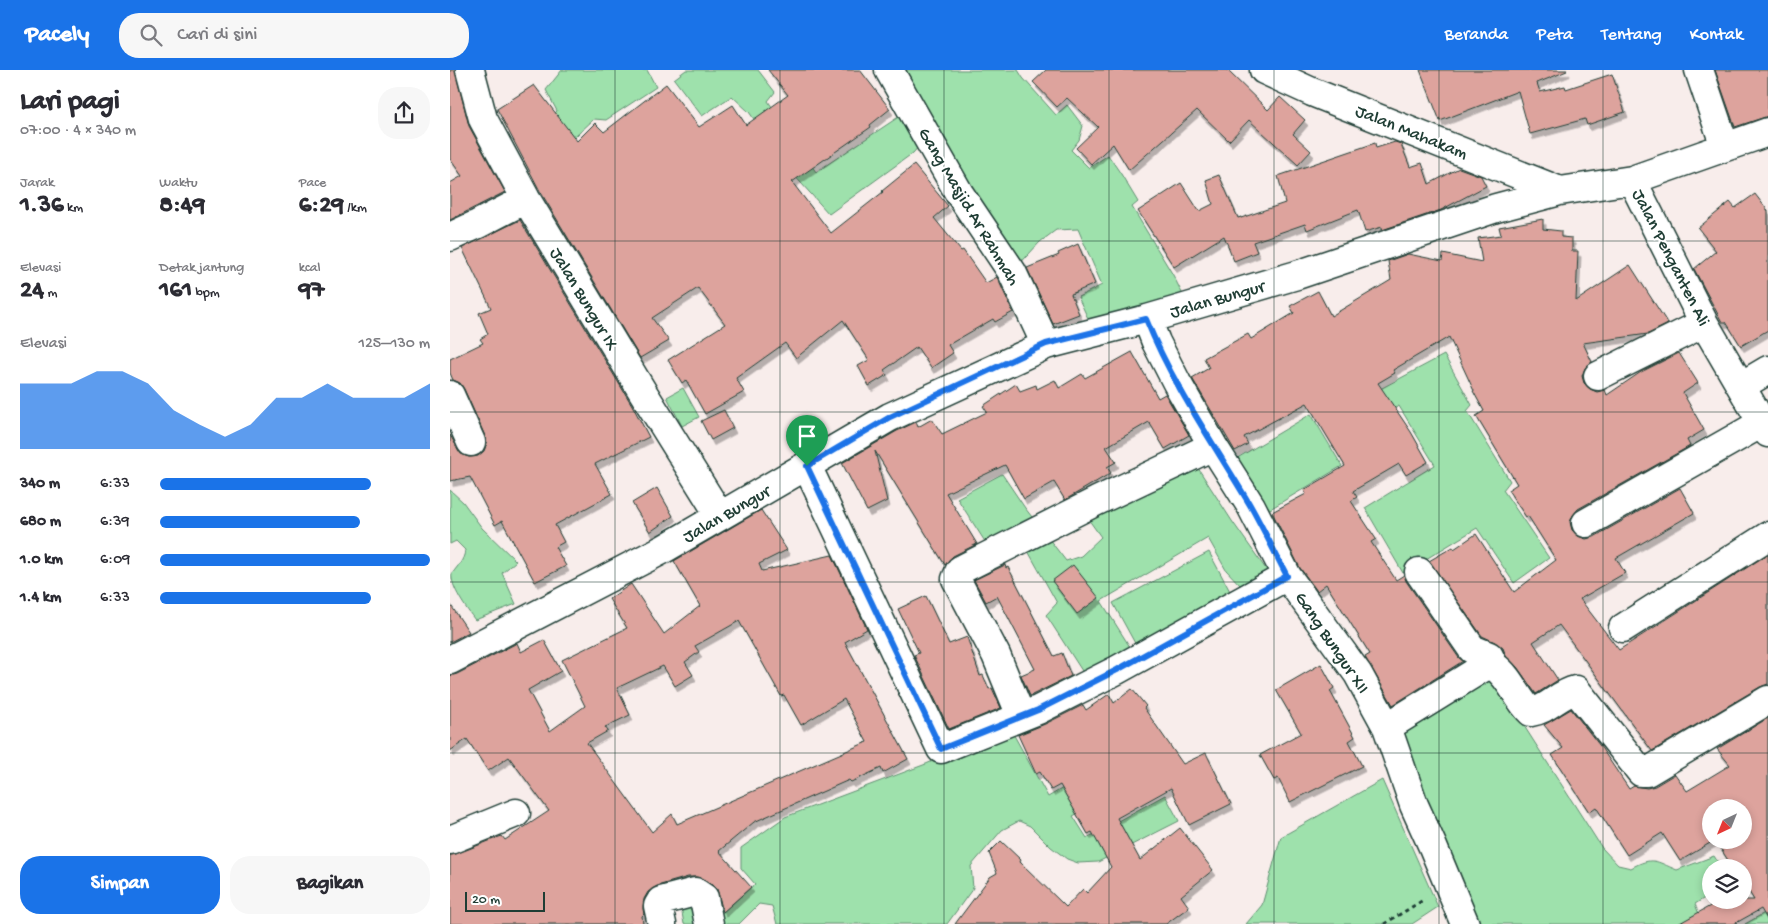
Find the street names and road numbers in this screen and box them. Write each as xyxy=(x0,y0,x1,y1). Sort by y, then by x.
street label: Jalan Mahakam xyxy=(1352,101,1470,165)
street label: Gang Masjid Ar Rahmah xyxy=(912,125,1023,290)
street label: Jalan Penganten Ali xyxy=(1626,186,1713,330)
street label: Jalan Bungur IX xyxy=(544,244,622,356)
street label: Jalan Bungur xyxy=(1168,276,1269,324)
street label: Jalan Bungur xyxy=(680,481,776,549)
street label: Gang Bungur XII xyxy=(1289,589,1373,698)

